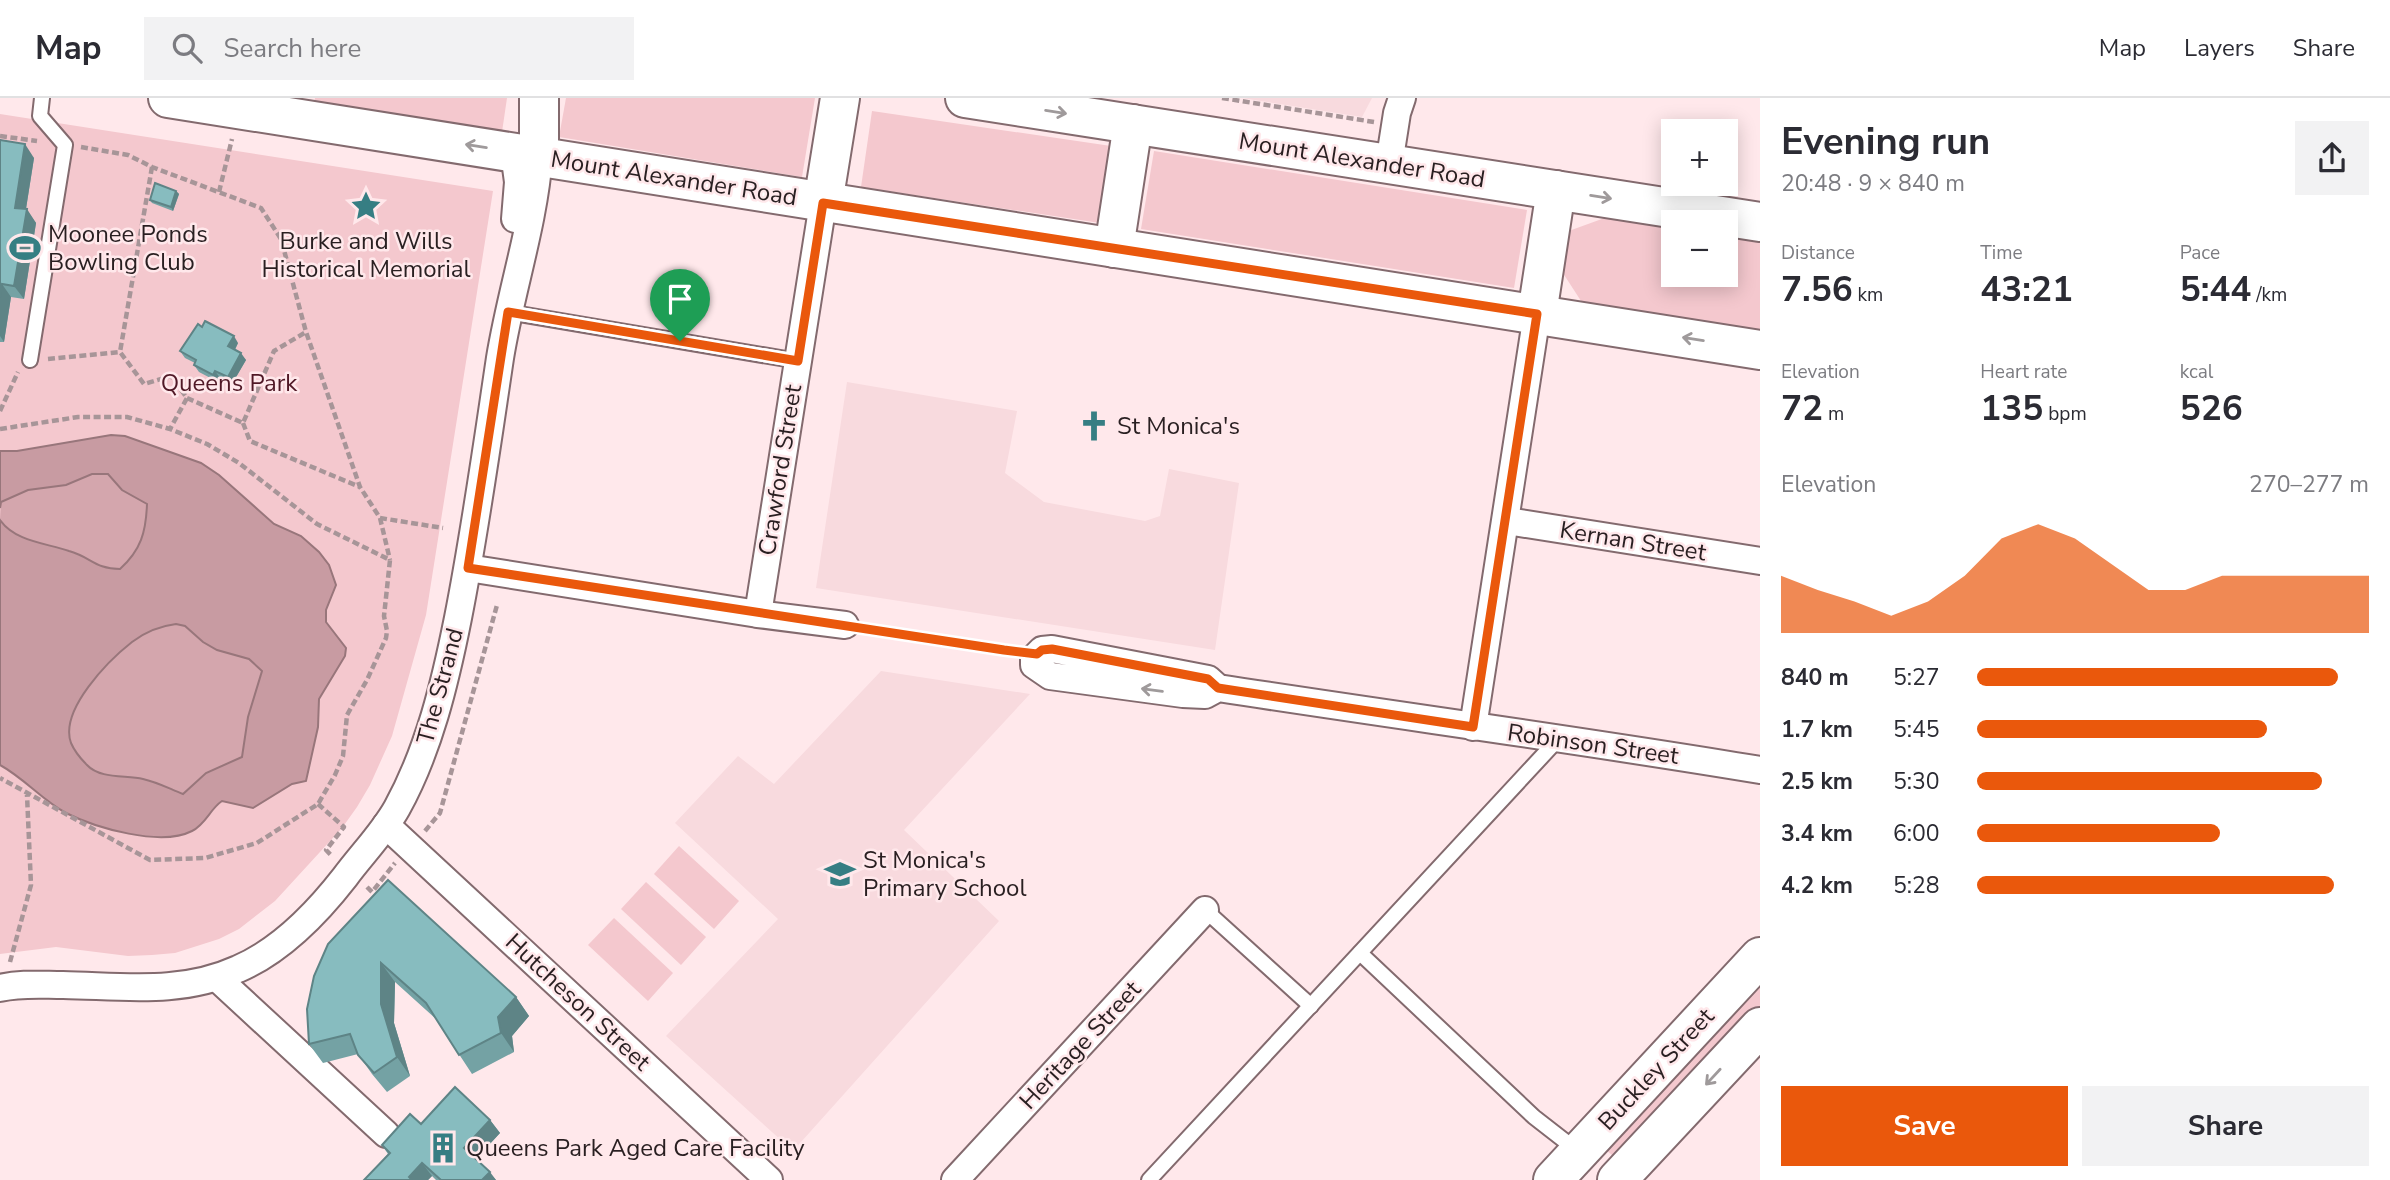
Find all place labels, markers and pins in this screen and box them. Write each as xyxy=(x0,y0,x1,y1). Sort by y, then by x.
place icon: Burke and Wills Historical Memorial xyxy=(349,189,383,223)
place label: Moonee Ponds Bowling Club xyxy=(48,218,208,278)
place label: Burke and Wills Historical Memorial xyxy=(261,225,471,285)
sports icon: Moonee Ponds Bowling Club xyxy=(8,231,42,265)
pin xyxy=(650,269,710,341)
church icon: St Monica's xyxy=(1077,409,1111,443)
place label: St Monica's xyxy=(1117,410,1240,442)
place label: St Monica's Primary School xyxy=(863,844,1027,904)
school or university icon: St Monica's Primary School xyxy=(823,857,857,891)
building icon: Queens Park Aged Care Facility xyxy=(426,1131,460,1165)
place label: Queens Park Aged Care Facility xyxy=(466,1132,805,1164)

